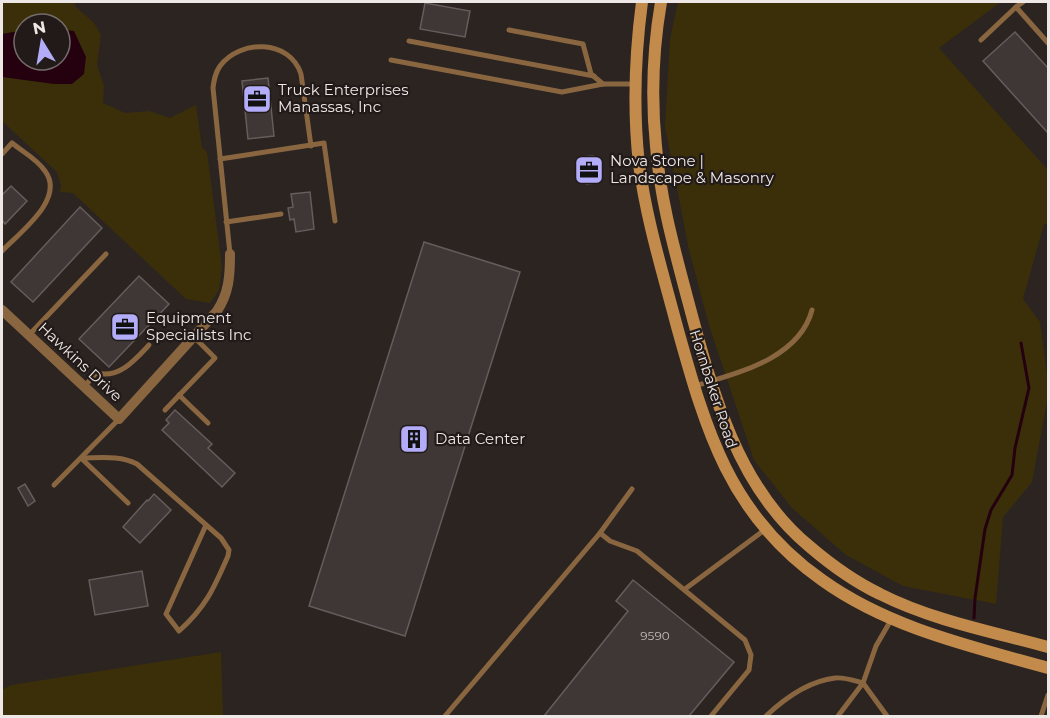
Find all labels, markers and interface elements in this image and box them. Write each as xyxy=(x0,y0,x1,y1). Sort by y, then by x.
north arrow xyxy=(12,12,72,72)
text: N xyxy=(31,17,47,38)
place label: Truck Enterprises Manassas, Inc xyxy=(278,80,408,116)
office icon: Truck Enterprises Manassas, Inc xyxy=(241,83,273,115)
place label: Nova Stone | Landscape & Masonry xyxy=(610,151,775,187)
office icon: Nova Stone | Landscape & Masonry xyxy=(573,154,605,186)
place label: Equipment Specialists Inc xyxy=(146,308,252,344)
office icon: Equipment Specialists Inc xyxy=(109,311,141,343)
street label: Hawkins Drive xyxy=(34,318,126,405)
street label: Hornbaker Road xyxy=(685,327,742,451)
building icon: Data Center xyxy=(398,423,430,455)
place label: Data Center xyxy=(435,429,525,448)
house number: 9590 xyxy=(640,628,670,643)

